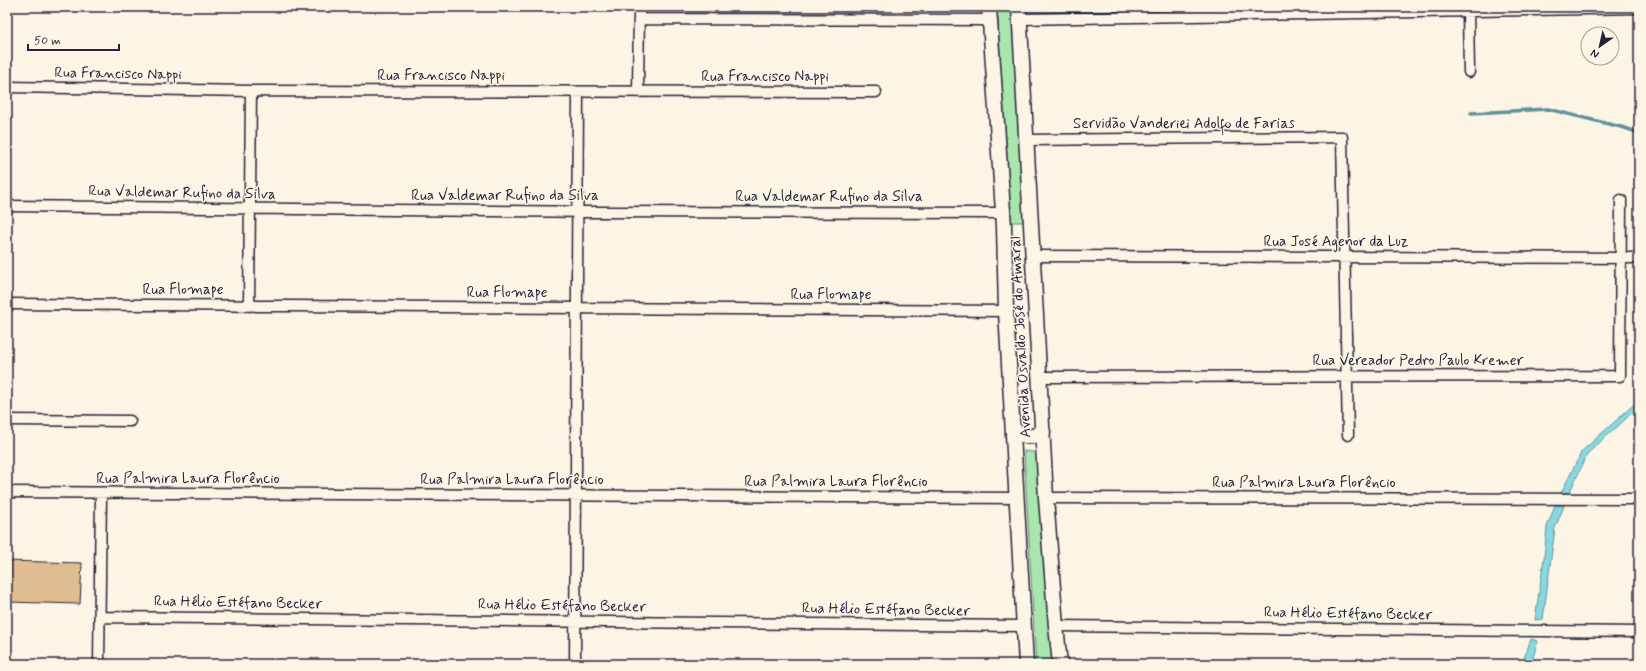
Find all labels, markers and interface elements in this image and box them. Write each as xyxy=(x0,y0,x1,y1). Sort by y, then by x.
scale bar xyxy=(28,26,119,52)
north arrow xyxy=(1580,26,1620,66)
text: 50 m xyxy=(34,33,61,49)
text: N xyxy=(1588,46,1602,61)
street label: Rua Francisco Nappi xyxy=(54,63,182,85)
street label: Rua Francisco Nappi xyxy=(377,66,505,86)
street label: Rua Francisco Nappi xyxy=(701,67,829,87)
street label: Servidão Vanderiei Adolfo de Farias xyxy=(1073,114,1295,136)
street label: Rua Valdemar Rufino da Silva xyxy=(88,181,276,205)
street label: Rua Valdemar Rufino da Silva xyxy=(411,186,599,206)
street label: Rua Valdemar Rufino da Silva xyxy=(735,187,923,207)
street label: Rua José Agenor da Luz xyxy=(1264,232,1409,252)
street label: Avenida Osvaldo José do Amaral xyxy=(1006,236,1036,438)
street label: Rua Flomape xyxy=(142,280,224,300)
street label: Rua Flomape xyxy=(466,283,548,303)
street label: Rua Flomape xyxy=(790,285,872,305)
street label: Rua Vereador Pedro Paulo Kremer xyxy=(1313,351,1523,371)
street label: Rua Palmira Laura Florêncio xyxy=(96,469,280,489)
street label: Rua Palmira Laura Florêncio xyxy=(420,470,604,490)
street label: Rua Palmira Laura Florêncio xyxy=(744,472,928,492)
street label: Rua Palmira Laura Florêncio xyxy=(1212,473,1396,493)
street label: Rua Hélio Estéfano Becker xyxy=(154,592,322,614)
street label: Rua Hélio Estéfano Becker xyxy=(478,595,646,617)
street label: Rua Hélio Estéfano Becker xyxy=(802,599,970,621)
street label: Rua Hélio Estéfano Becker xyxy=(1264,603,1432,625)

